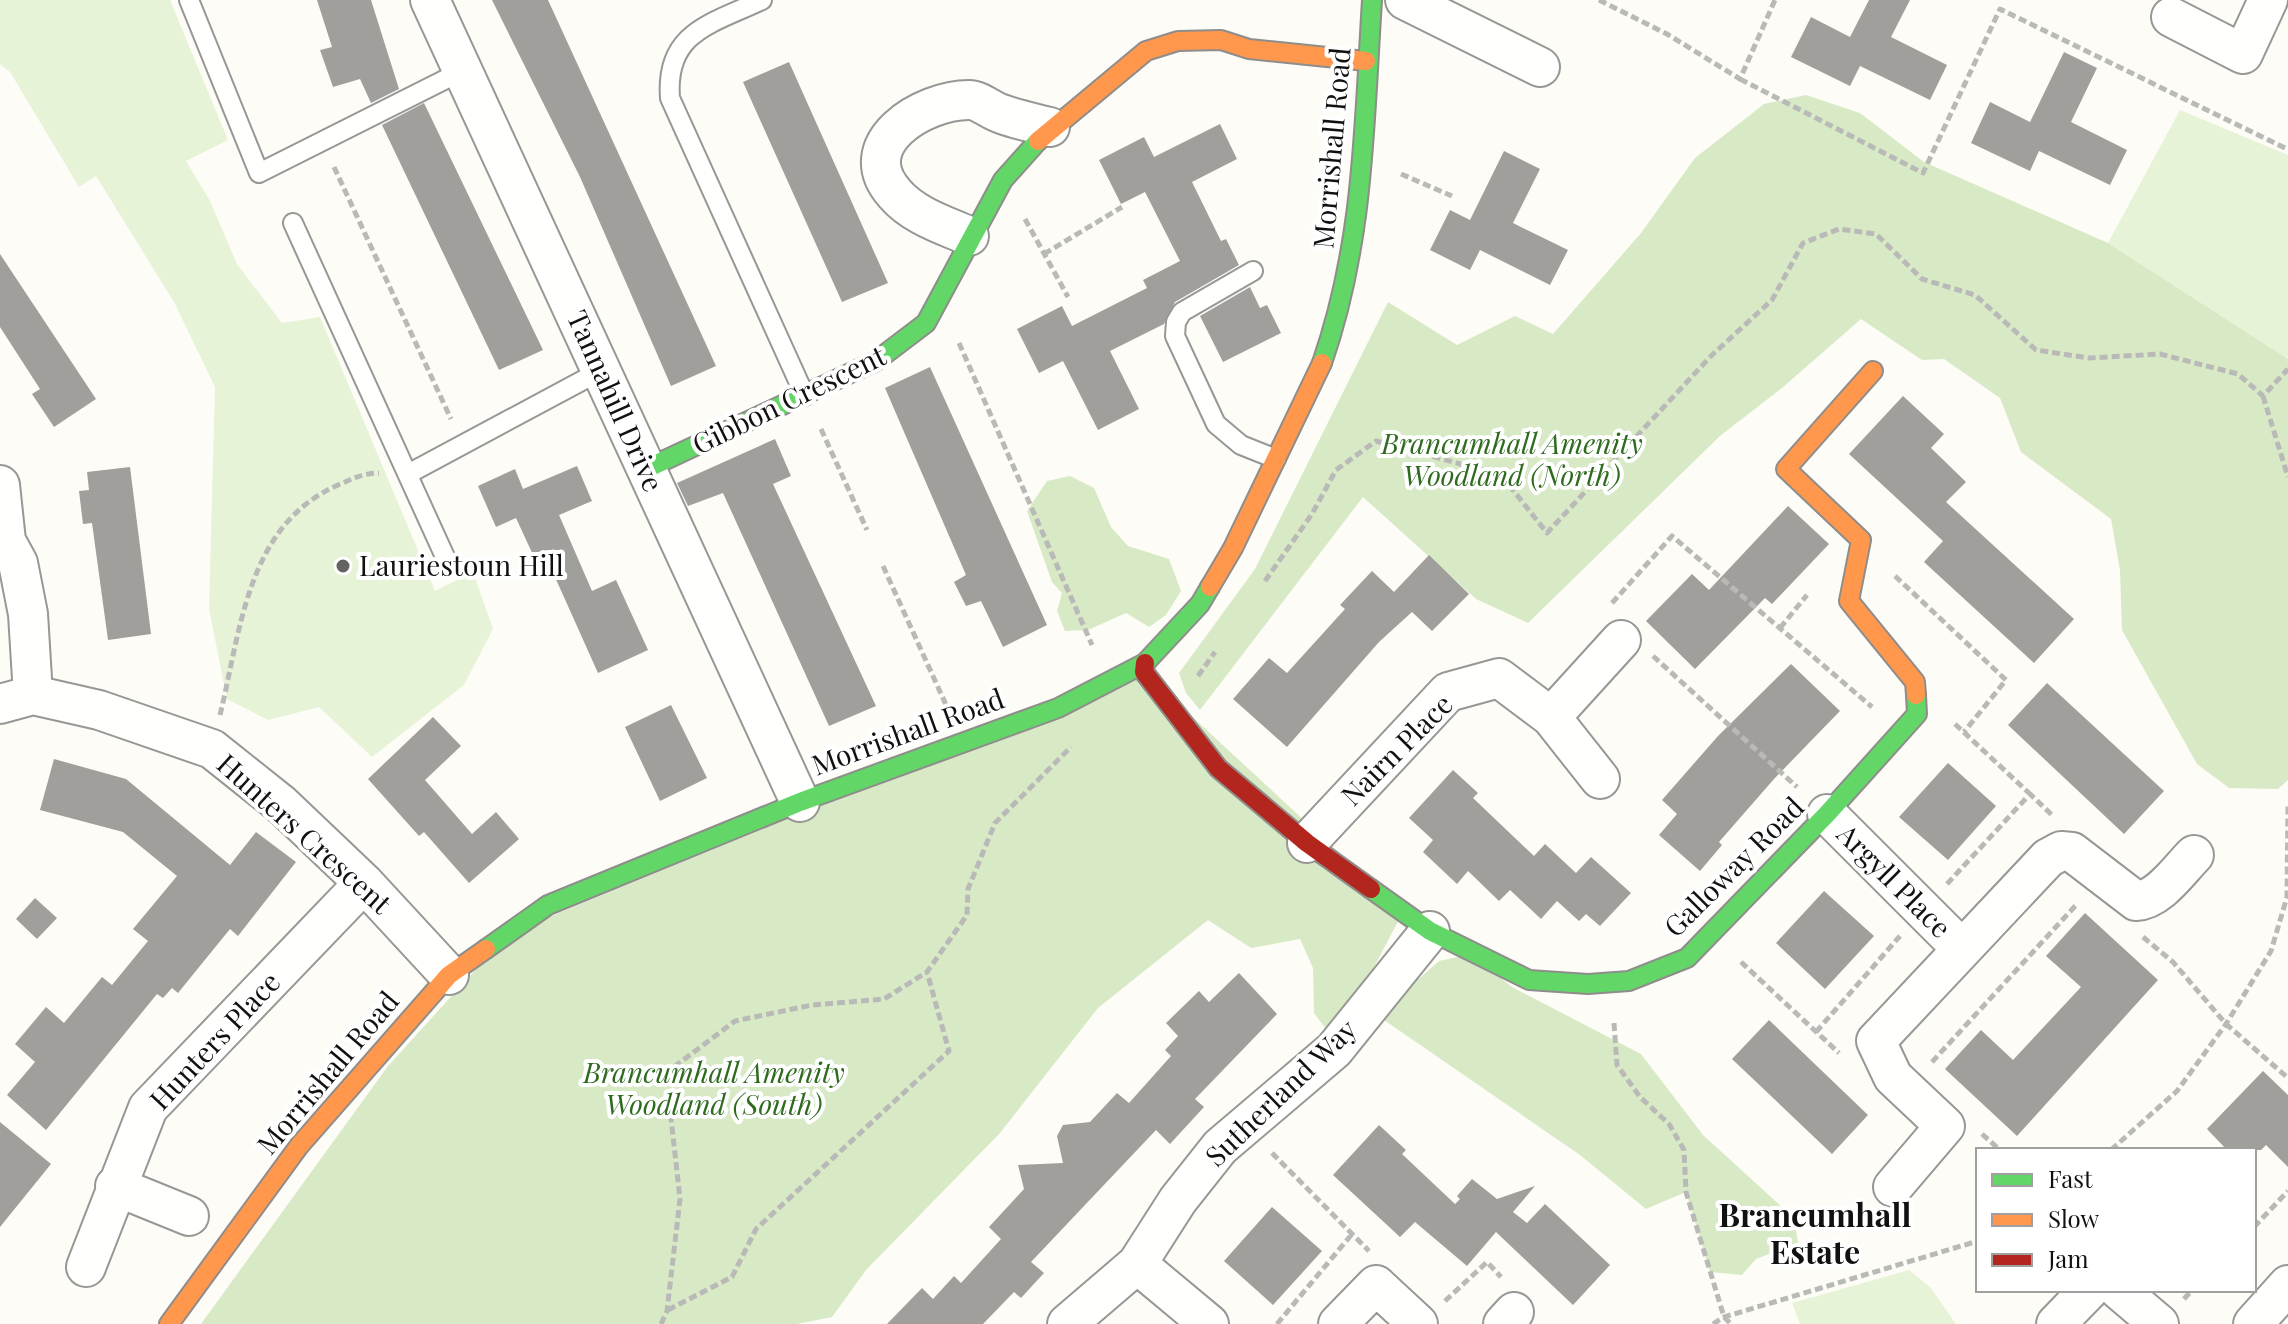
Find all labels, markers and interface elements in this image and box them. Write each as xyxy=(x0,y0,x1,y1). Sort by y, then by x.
street label: Morrishall Road xyxy=(1303,46,1358,250)
street label: Tannahill Drive xyxy=(560,304,673,497)
street label: Gibbon Crescent xyxy=(686,335,892,461)
park label: Brancumhall Amenity Woodland (North) xyxy=(1380,424,1643,493)
place label: Lauriestoun Hill xyxy=(359,546,564,583)
marker: Lauriestoun Hill xyxy=(334,557,352,575)
street label: Morrishall Road xyxy=(806,679,1009,783)
street label: Nairn Place xyxy=(1332,685,1460,813)
street label: Hunters Crescent xyxy=(210,745,401,922)
street label: Galloway Road xyxy=(1655,788,1811,944)
street label: Argyll Place xyxy=(1829,814,1960,945)
street label: Hunters Place xyxy=(140,963,287,1117)
street label: Morrishall Road xyxy=(248,983,406,1161)
street label: Sutherland Way xyxy=(1196,1010,1364,1174)
park label: Brancumhall Amenity Woodland (South) xyxy=(582,1053,845,1122)
legend xyxy=(1976,1148,2256,1292)
text: Fast xyxy=(2048,1162,2093,1194)
district label: Brancumhall Estate xyxy=(1719,1192,1912,1272)
text: Slow xyxy=(2048,1202,2100,1234)
text: Jam xyxy=(2047,1242,2089,1274)

